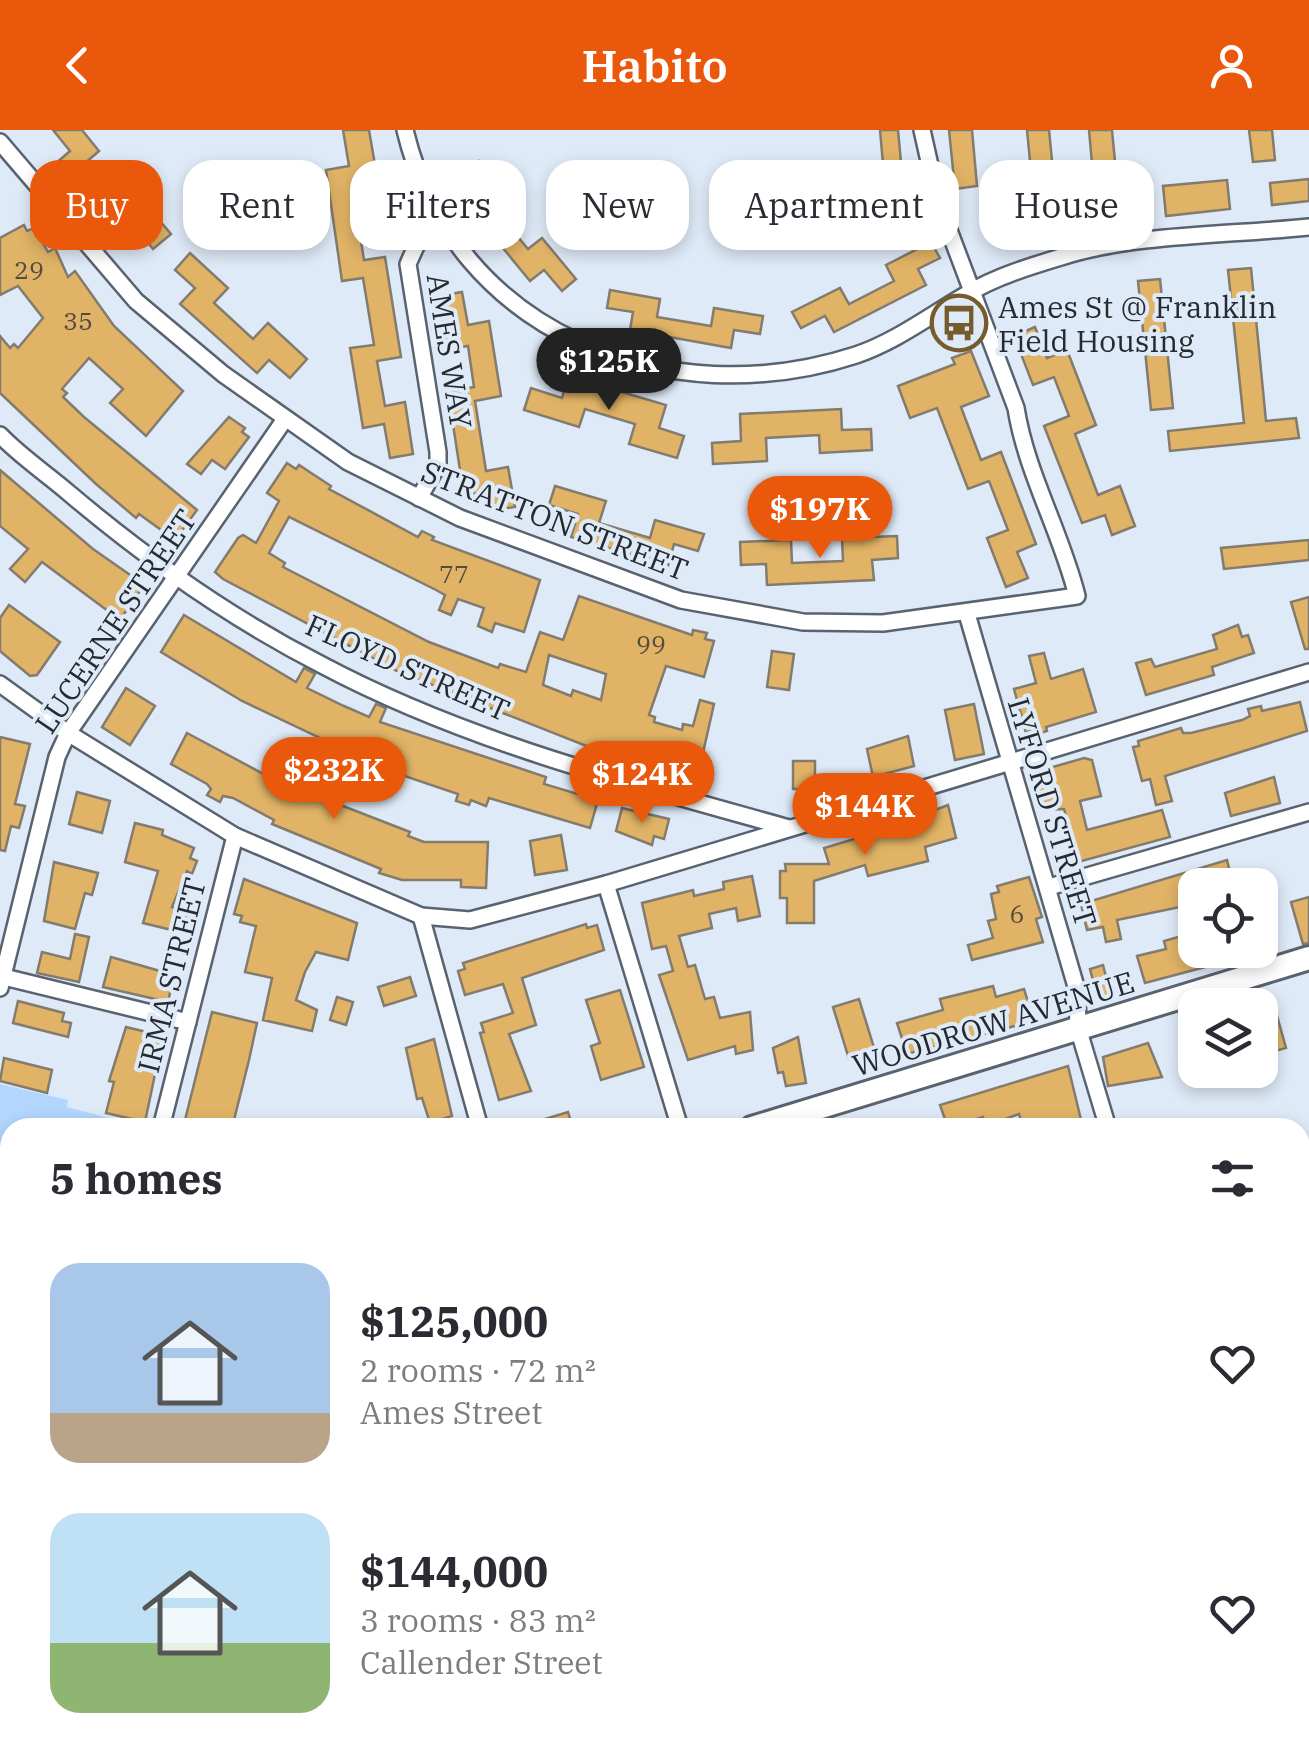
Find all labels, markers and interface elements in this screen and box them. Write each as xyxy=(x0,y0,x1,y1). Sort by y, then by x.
text: Habito xyxy=(581,36,728,94)
icon: back xyxy=(50,38,105,93)
icon: person xyxy=(1204,38,1259,93)
chip: Buy xyxy=(30,160,163,250)
chip: Rent xyxy=(183,160,330,250)
chip: Filters xyxy=(350,160,526,250)
chip: New xyxy=(546,160,689,250)
chip: Apartment xyxy=(709,160,959,250)
chip: House xyxy=(979,160,1154,250)
house number: 29 xyxy=(14,253,44,286)
street label: AMES WAY xyxy=(418,271,482,431)
place label: Ames St @ Franklin Field Housing xyxy=(998,287,1277,360)
bus stop icon: Ames St @ Franklin Field Housing xyxy=(929,293,989,353)
house number: 35 xyxy=(63,304,93,337)
pin: $125K xyxy=(539,328,679,413)
text: $125K xyxy=(558,339,660,381)
street label: STRATTON STREET xyxy=(416,451,694,589)
pin: $197K xyxy=(750,476,890,561)
text: $197K xyxy=(769,487,871,529)
street label: LUCERNE STREET xyxy=(26,501,204,741)
house number: 77 xyxy=(439,557,469,590)
street label: FLOYD STREET xyxy=(300,605,516,729)
house number: 99 xyxy=(636,627,666,660)
street label: LYFORD STREET xyxy=(1000,693,1106,931)
pin: $232K xyxy=(264,737,404,822)
pin: $124K xyxy=(572,741,712,826)
text: $232K xyxy=(283,748,385,790)
text: $124K xyxy=(591,752,693,794)
pin: $144K xyxy=(795,773,935,858)
text: $144K xyxy=(814,784,916,826)
map controls xyxy=(1178,868,1278,1088)
button: locate xyxy=(1178,868,1278,968)
street label: IRMA STREET xyxy=(128,874,214,1076)
house number: 6 xyxy=(1009,897,1025,930)
street label: WOODROW AVENUE xyxy=(847,962,1139,1084)
button: layers xyxy=(1178,988,1278,1088)
text: 5 homes xyxy=(50,1151,223,1206)
icon: filters xyxy=(1205,1151,1260,1206)
text: $125,000 xyxy=(360,1294,548,1349)
icon: home xyxy=(130,1303,250,1423)
icon: heart xyxy=(1205,1336,1260,1391)
text: 2 rooms · 72 m² xyxy=(360,1349,596,1391)
text: Ames Street xyxy=(360,1391,543,1433)
text: $144,000 xyxy=(360,1544,548,1599)
icon: home xyxy=(130,1553,250,1673)
icon: heart xyxy=(1205,1586,1260,1641)
text: 3 rooms · 83 m² xyxy=(360,1599,596,1641)
text: Callender Street xyxy=(360,1641,603,1683)

